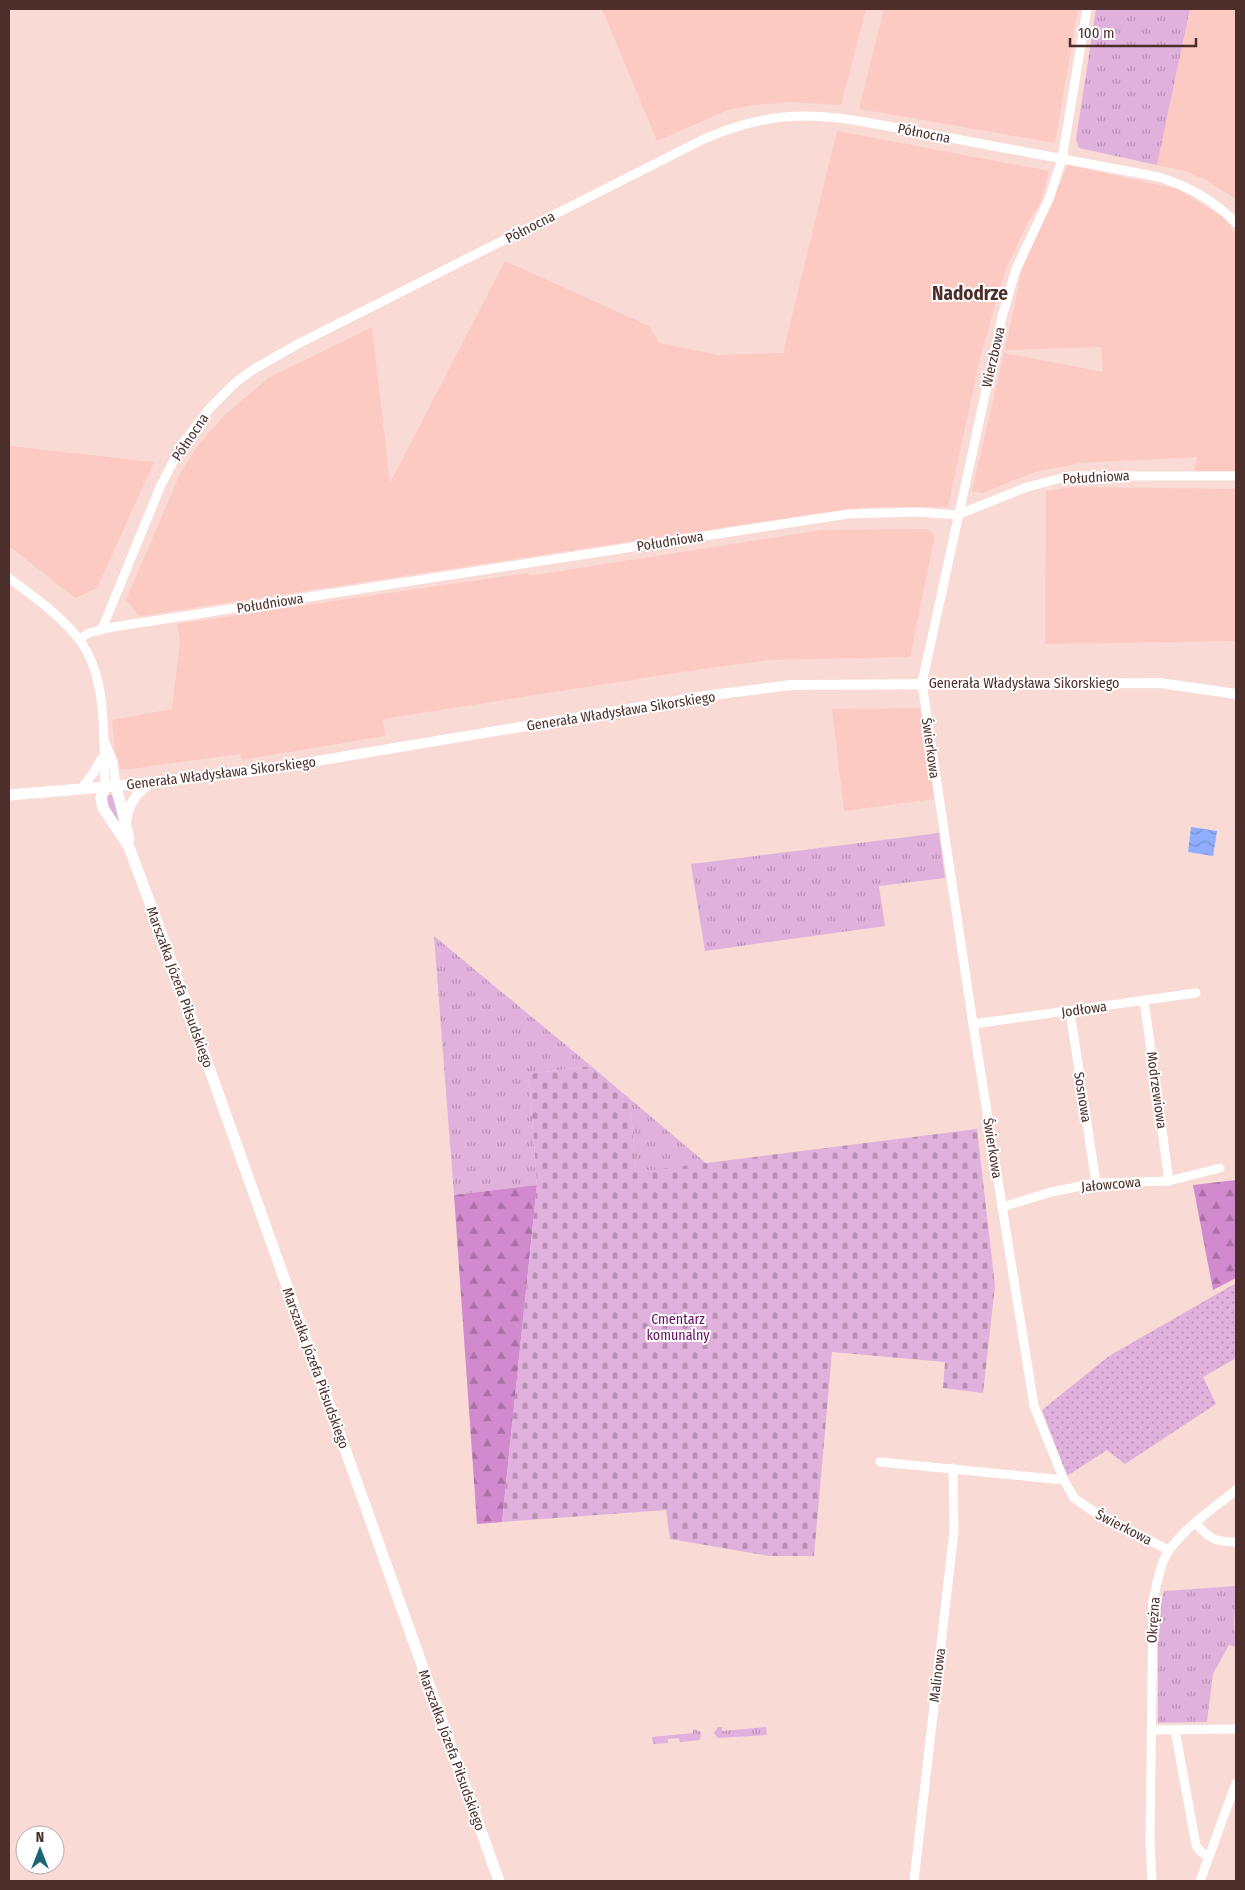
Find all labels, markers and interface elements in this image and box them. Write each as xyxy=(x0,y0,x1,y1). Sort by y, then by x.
scale bar xyxy=(1070,15,1196,47)
text: 100 m xyxy=(1078,24,1115,42)
street label: Północna xyxy=(896,120,952,147)
street label: Północna xyxy=(503,208,558,247)
district label: Nadodrze xyxy=(932,282,1008,305)
street label: Wierzbowa xyxy=(978,325,1009,389)
street label: Północna xyxy=(168,410,212,464)
street label: Południowa xyxy=(1062,467,1130,488)
street label: Południowa xyxy=(636,528,705,555)
street label: Południowa xyxy=(236,590,305,617)
street label: Generała Władysława Sikorskiego xyxy=(929,675,1119,692)
street label: Generała Władysława Sikorskiego xyxy=(526,688,717,735)
street label: Świerkowa xyxy=(918,717,944,780)
street label: Generała Władysława Sikorskiego xyxy=(125,753,317,794)
street label: Marszałka Józefa Piłsudskiego xyxy=(142,904,217,1070)
street label: Jodłowa xyxy=(1060,998,1108,1021)
street label: Modrzewiowa xyxy=(1143,1050,1170,1130)
street label: Sosnowa xyxy=(1070,1071,1095,1124)
street label: Świerkowa xyxy=(979,1116,1007,1180)
street label: Jałowcowa xyxy=(1080,1173,1142,1196)
street label: Marszałka Józefa Piłsudskiego xyxy=(278,1285,353,1451)
park label: Cmentarz komunalny xyxy=(646,1311,710,1344)
street label: Świerkowa xyxy=(1093,1505,1155,1549)
street label: Okrężna xyxy=(1143,1596,1164,1644)
street label: Malinowa xyxy=(926,1647,949,1703)
street label: Marszałka Józefa Piłsudskiego xyxy=(414,1667,489,1833)
north arrow xyxy=(15,1825,65,1875)
text: N xyxy=(36,1829,44,1846)

